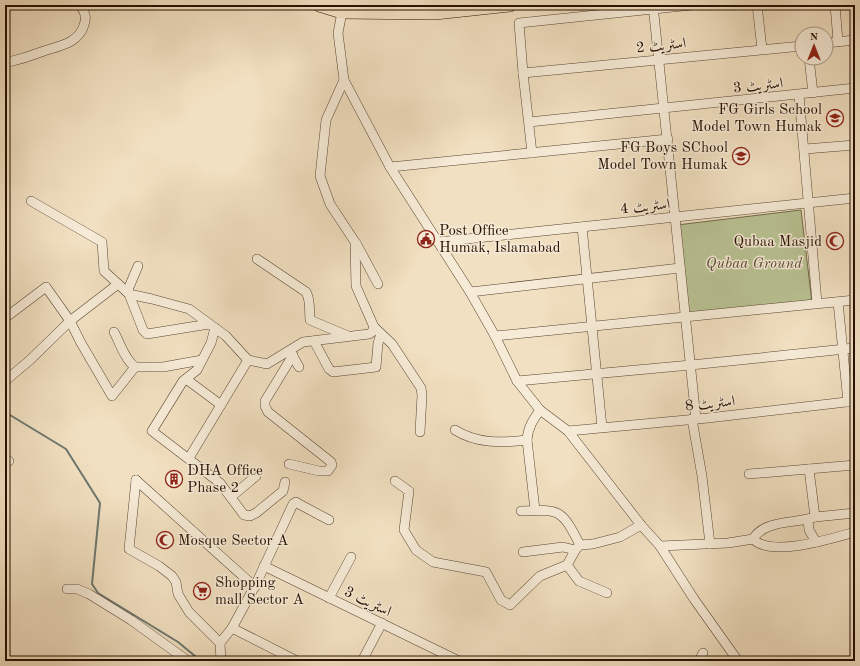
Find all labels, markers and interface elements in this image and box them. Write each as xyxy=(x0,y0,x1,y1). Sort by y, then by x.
north arrow xyxy=(794,26,834,66)
text: N xyxy=(810,32,819,43)
street label: اسٹریٹ 2 xyxy=(635,36,687,58)
street label: اسٹریٹ 3 xyxy=(732,76,784,98)
place label: FG Girls School Model Town Humak xyxy=(691,103,822,135)
school or university icon: FG Girls School Model Town Humak xyxy=(825,108,845,128)
place label: FG Boys SChool Model Town Humak xyxy=(597,141,728,173)
school or university icon: FG Boys SChool Model Town Humak xyxy=(731,146,751,166)
street label: اسٹریٹ 4 xyxy=(619,197,671,219)
place label: Post Office Humak, Islamabad xyxy=(439,224,561,256)
public building icon: Post Office Humak, Islamabad xyxy=(416,229,436,249)
mosque icon: Qubaa Masjid xyxy=(825,231,845,251)
place label: Qubaa Masjid xyxy=(734,235,822,250)
park label: Qubaa Ground xyxy=(706,257,803,272)
street label: اسٹریٹ 8 xyxy=(684,394,736,416)
place label: DHA Office Phase 2 xyxy=(187,464,263,496)
building icon: DHA Office Phase 2 xyxy=(164,469,184,489)
mosque icon: Mosque Sector A xyxy=(155,530,175,550)
place label: Mosque Sector A xyxy=(178,534,289,549)
place label: Shopping mall Sector A xyxy=(215,576,304,608)
supermarket icon: Shopping mall Sector A xyxy=(192,581,212,601)
street label: اسٹریٹ 3 xyxy=(341,585,393,621)

